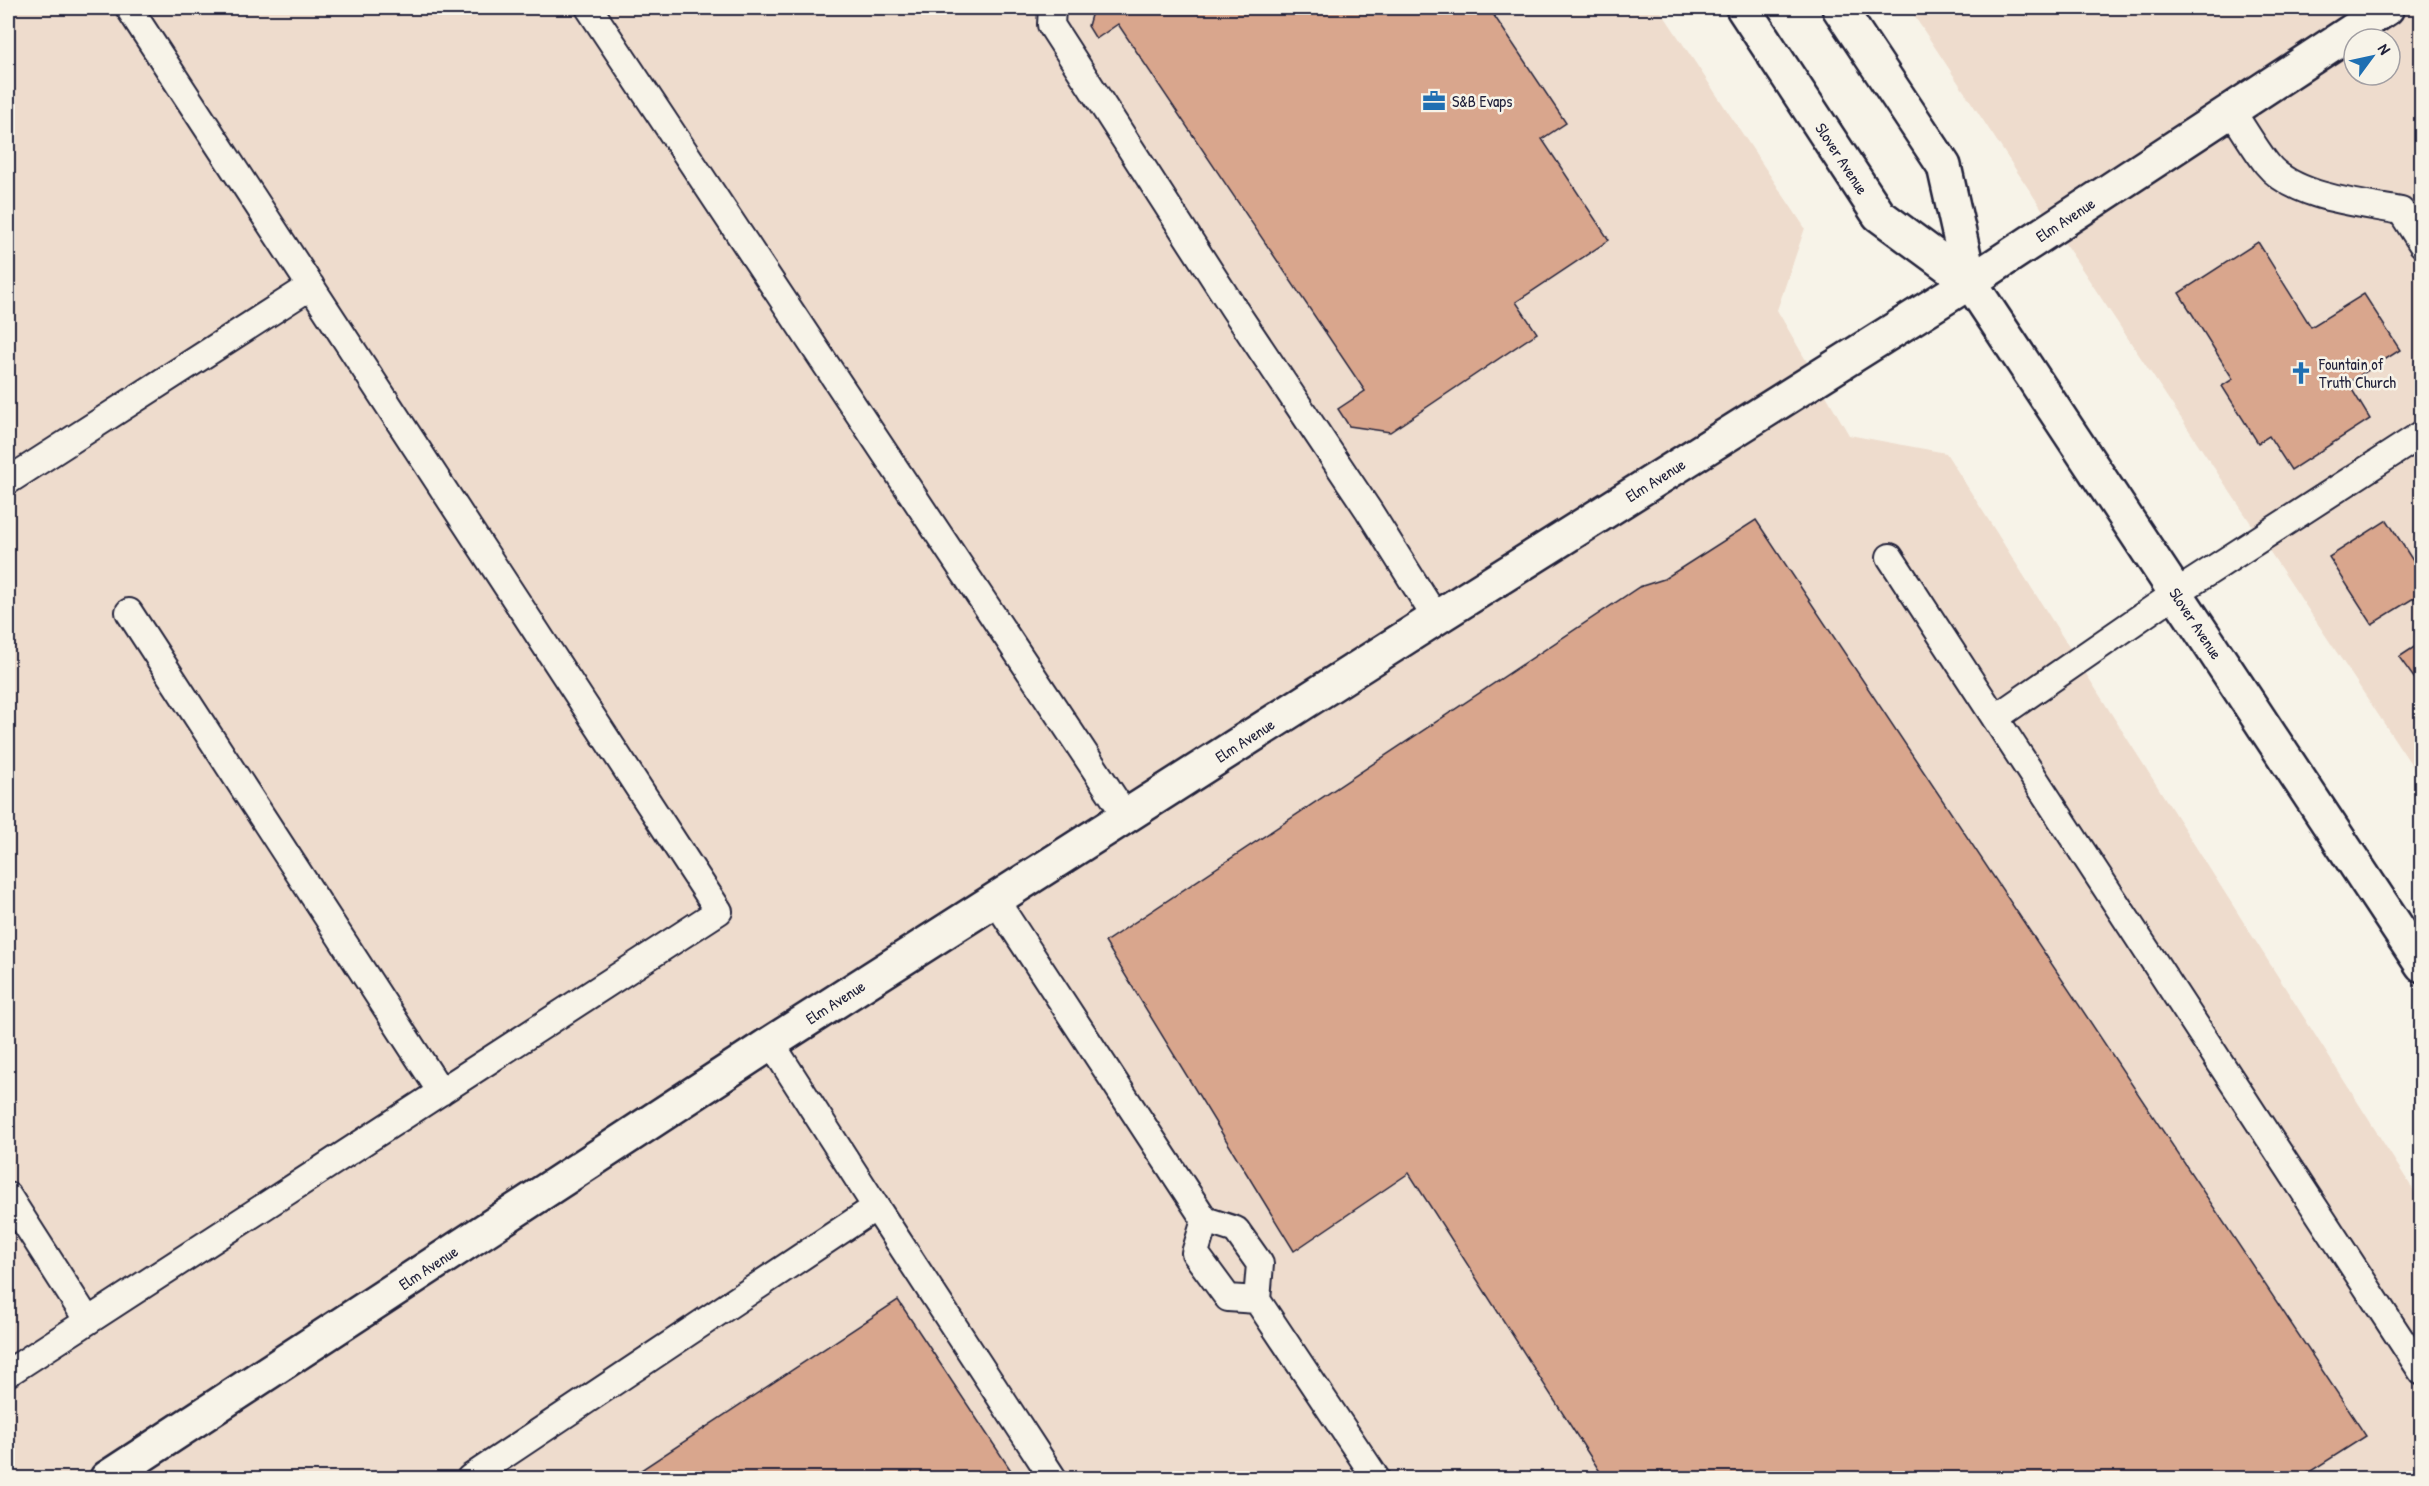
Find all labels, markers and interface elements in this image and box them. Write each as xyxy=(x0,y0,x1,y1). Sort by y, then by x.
north arrow xyxy=(2342,27,2402,87)
text: N xyxy=(2373,39,2396,59)
office icon: S&B Evaps xyxy=(1421,88,1447,114)
place label: S&B Evaps xyxy=(1452,90,1512,112)
street label: Slover Avenue xyxy=(1810,118,1874,199)
street label: Elm Avenue xyxy=(2031,192,2100,247)
place label: Fountain of Truth Church xyxy=(2318,353,2396,393)
church icon: Fountain of Truth Church xyxy=(2288,360,2314,386)
street label: Elm Avenue xyxy=(1621,453,1690,507)
street label: Slover Avenue xyxy=(2164,583,2228,664)
street label: Elm Avenue xyxy=(1211,713,1279,767)
street label: Elm Avenue xyxy=(801,974,870,1029)
street label: Elm Avenue xyxy=(394,1240,463,1295)

